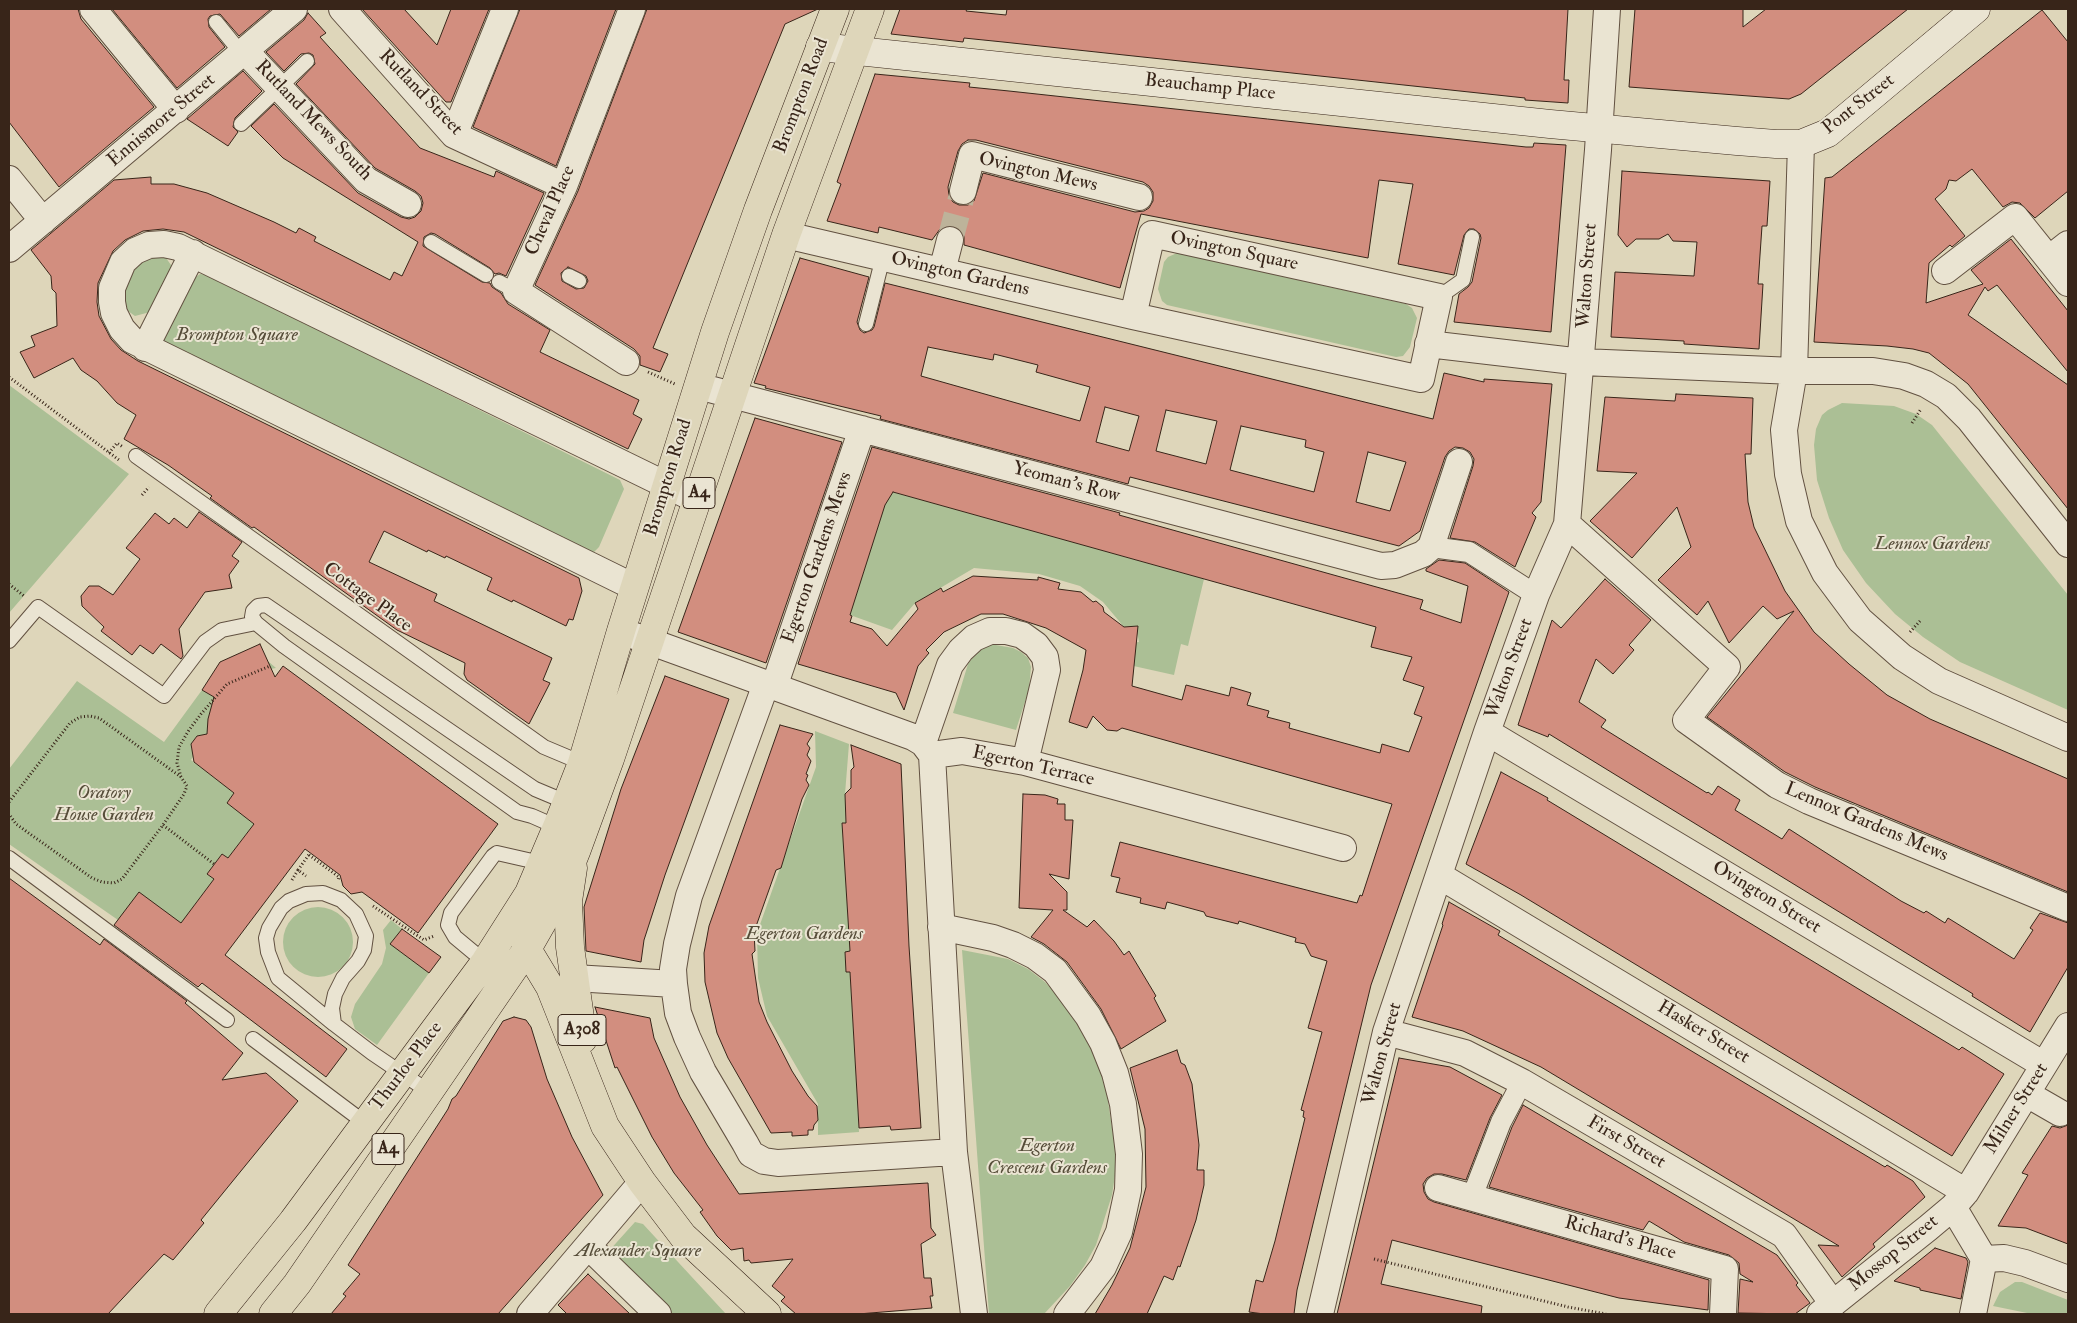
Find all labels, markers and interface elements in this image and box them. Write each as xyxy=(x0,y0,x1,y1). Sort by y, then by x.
street label: Brompton Road xyxy=(770,35,834,157)
street label: Rutland Street xyxy=(373,45,467,141)
street label: Rutland Mews South xyxy=(250,56,376,186)
street label: Ennismore Street xyxy=(104,69,220,173)
street label: Beauchamp Place xyxy=(1144,70,1276,106)
street label: Pont Street xyxy=(1818,70,1900,140)
street label: Ovington Mews xyxy=(976,148,1100,198)
street label: Cheval Place xyxy=(521,163,581,259)
street label: Walton Street xyxy=(1573,223,1603,329)
street label: Ovington Square xyxy=(1168,227,1300,277)
street label: Ovington Gardens xyxy=(889,248,1031,302)
park label: Brompton Square xyxy=(176,325,298,347)
street label: Brompton Road xyxy=(640,417,698,539)
street label: Yeoman's Row xyxy=(1010,458,1122,508)
street label: Egerton Gardens Mews xyxy=(778,469,858,647)
road number: A4 xyxy=(683,478,715,508)
park label: Lennox Gardens xyxy=(1875,534,1989,556)
street label: Cottage Place xyxy=(318,558,416,638)
street label: Walton Street xyxy=(1481,616,1539,722)
street label: Egerton Terrace xyxy=(970,742,1096,792)
street label: Lennox Gardens Mews xyxy=(1781,778,1951,868)
park label: Oratory House Garden xyxy=(54,783,154,827)
street label: Ovington Street xyxy=(1708,857,1824,939)
park label: Egerton Gardens xyxy=(745,924,863,946)
street label: Hasker Street xyxy=(1653,997,1753,1069)
street label: Walton Street xyxy=(1358,1000,1408,1108)
road number: A308 xyxy=(558,1014,606,1046)
street label: Thurloe Place xyxy=(366,1018,448,1116)
street label: Milner Street xyxy=(1980,1059,2054,1159)
street label: First Street xyxy=(1583,1112,1669,1174)
road number: A4 xyxy=(372,1134,404,1164)
park label: Egerton Crescent Gardens xyxy=(987,1136,1107,1180)
street label: Mossop Street xyxy=(1845,1211,1943,1297)
street label: Richard's Place xyxy=(1562,1212,1678,1266)
park label: Alexander Square xyxy=(575,1241,701,1263)

